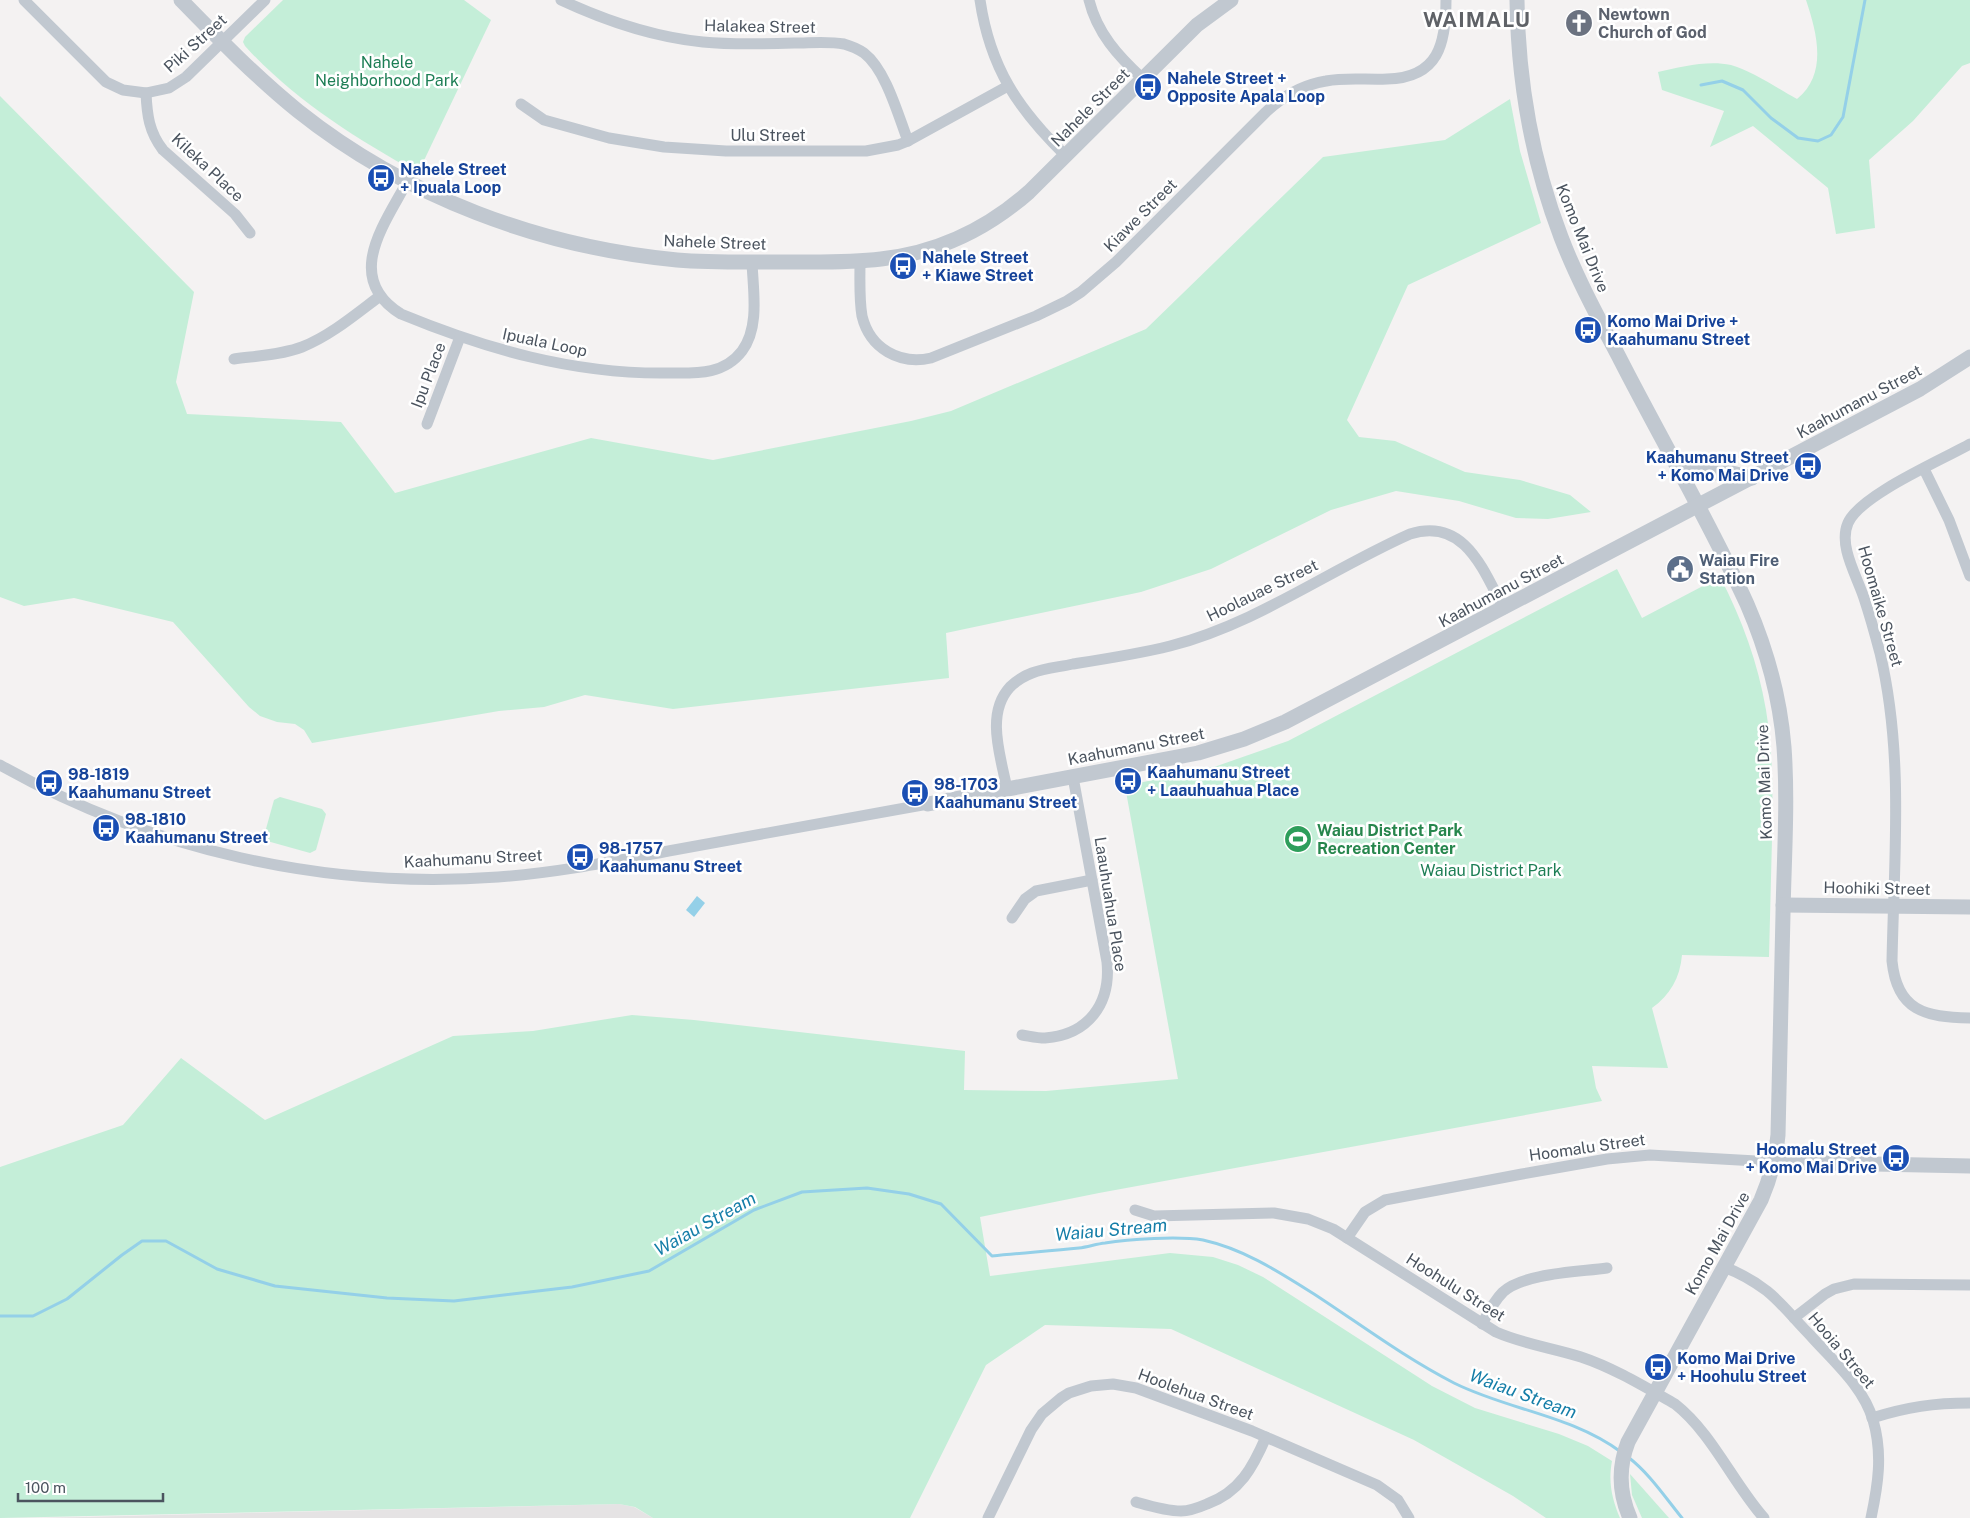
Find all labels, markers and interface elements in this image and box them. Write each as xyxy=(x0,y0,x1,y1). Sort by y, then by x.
place label: Newtown Church of God xyxy=(1598,5,1707,42)
district label: WAIMALU xyxy=(1423,7,1531,32)
church icon: Newtown Church of God xyxy=(1564,8,1594,38)
street label: Piki Street xyxy=(160,10,231,76)
street label: Halakea Street xyxy=(704,16,816,37)
park label: Nahele Neighborhood Park xyxy=(315,53,459,90)
street label: Nahele Street xyxy=(1047,64,1134,151)
place label: Nahele Street + Opposite Apala Loop xyxy=(1167,69,1325,106)
bus stop icon: Nahele Street + Opposite Apala Loop xyxy=(1133,72,1163,102)
street label: Ulu Street xyxy=(730,126,806,145)
street label: Kileka Place xyxy=(168,129,248,206)
place label: Nahele Street + Ipuala Loop xyxy=(400,160,507,197)
bus stop icon: Nahele Street + Ipuala Loop xyxy=(366,163,396,193)
street label: Kiawe Street xyxy=(1100,175,1181,256)
street label: Komo Mai Drive xyxy=(1552,181,1613,295)
street label: Nahele Street xyxy=(663,231,767,254)
place label: Nahele Street + Kiawe Street xyxy=(922,248,1034,285)
bus stop icon: Nahele Street + Kiawe Street xyxy=(888,251,918,281)
place label: Komo Mai Drive + Kaahumanu Street xyxy=(1607,312,1751,349)
bus stop icon: Komo Mai Drive + Kaahumanu Street xyxy=(1573,315,1603,345)
street label: Ipuala Loop xyxy=(501,324,589,361)
street label: Ipu Place xyxy=(407,340,450,411)
street label: Kaahumanu Street xyxy=(1793,360,1925,442)
place label: Kaahumanu Street + Komo Mai Drive xyxy=(1646,448,1789,485)
bus stop icon: Kaahumanu Street + Komo Mai Drive xyxy=(1793,451,1823,481)
street label: Hoomaike Street xyxy=(1854,543,1907,669)
street label: Kaahumanu Street xyxy=(1435,549,1567,631)
place label: Waiau Fire Station xyxy=(1699,551,1779,588)
public building icon: Waiau Fire Station xyxy=(1665,554,1695,584)
street label: Hoolauae Street xyxy=(1203,555,1321,626)
street label: Kaahumanu Street xyxy=(1066,724,1206,769)
street label: Komo Mai Drive xyxy=(1753,724,1776,840)
place label: Kaahumanu Street + Laauhuahua Place xyxy=(1147,763,1299,800)
place label: 98-1819 Kaahumanu Street xyxy=(68,765,212,802)
bus stop icon: Kaahumanu Street + Laauhuahua Place xyxy=(1113,766,1143,796)
bus stop icon: 98-1819 Kaahumanu Street xyxy=(34,768,64,798)
place label: 98-1703 Kaahumanu Street xyxy=(934,775,1078,812)
bus stop icon: 98-1703 Kaahumanu Street xyxy=(900,778,930,808)
place label: 98-1810 Kaahumanu Street xyxy=(125,810,269,847)
bus stop icon: 98-1810 Kaahumanu Street xyxy=(91,813,121,843)
place label: Waiau District Park Recreation Center xyxy=(1317,821,1463,858)
sports icon: Waiau District Park Recreation Center xyxy=(1283,824,1313,854)
street label: Laauhuahua Place xyxy=(1090,835,1131,973)
place label: 98-1757 Kaahumanu Street xyxy=(599,839,743,876)
bus stop icon: 98-1757 Kaahumanu Street xyxy=(565,842,595,872)
street label: Kaahumanu Street xyxy=(403,845,543,872)
park label: Waiau District Park xyxy=(1420,861,1562,880)
street label: Hoohiki Street xyxy=(1823,878,1931,899)
street label: Hoomalu Street xyxy=(1528,1130,1647,1165)
place label: Hoomalu Street + Komo Mai Drive xyxy=(1745,1140,1877,1177)
bus stop icon: Hoomalu Street + Komo Mai Drive xyxy=(1881,1143,1911,1173)
water label: Waiau Stream xyxy=(650,1187,759,1260)
street label: Komo Mai Drive xyxy=(1681,1188,1754,1298)
water label: Waiau Stream xyxy=(1054,1214,1168,1245)
street label: Hoohulu Street xyxy=(1403,1249,1509,1326)
street label: Hooia Street xyxy=(1804,1308,1879,1392)
place label: Komo Mai Drive + Hoohulu Street xyxy=(1677,1349,1807,1386)
bus stop icon: Komo Mai Drive + Hoohulu Street xyxy=(1643,1352,1673,1382)
water label: Waiau Stream xyxy=(1467,1364,1580,1423)
street label: Hoolehua Street xyxy=(1135,1365,1256,1424)
scale bar xyxy=(18,1470,162,1502)
text: 100 m xyxy=(25,1479,66,1496)

